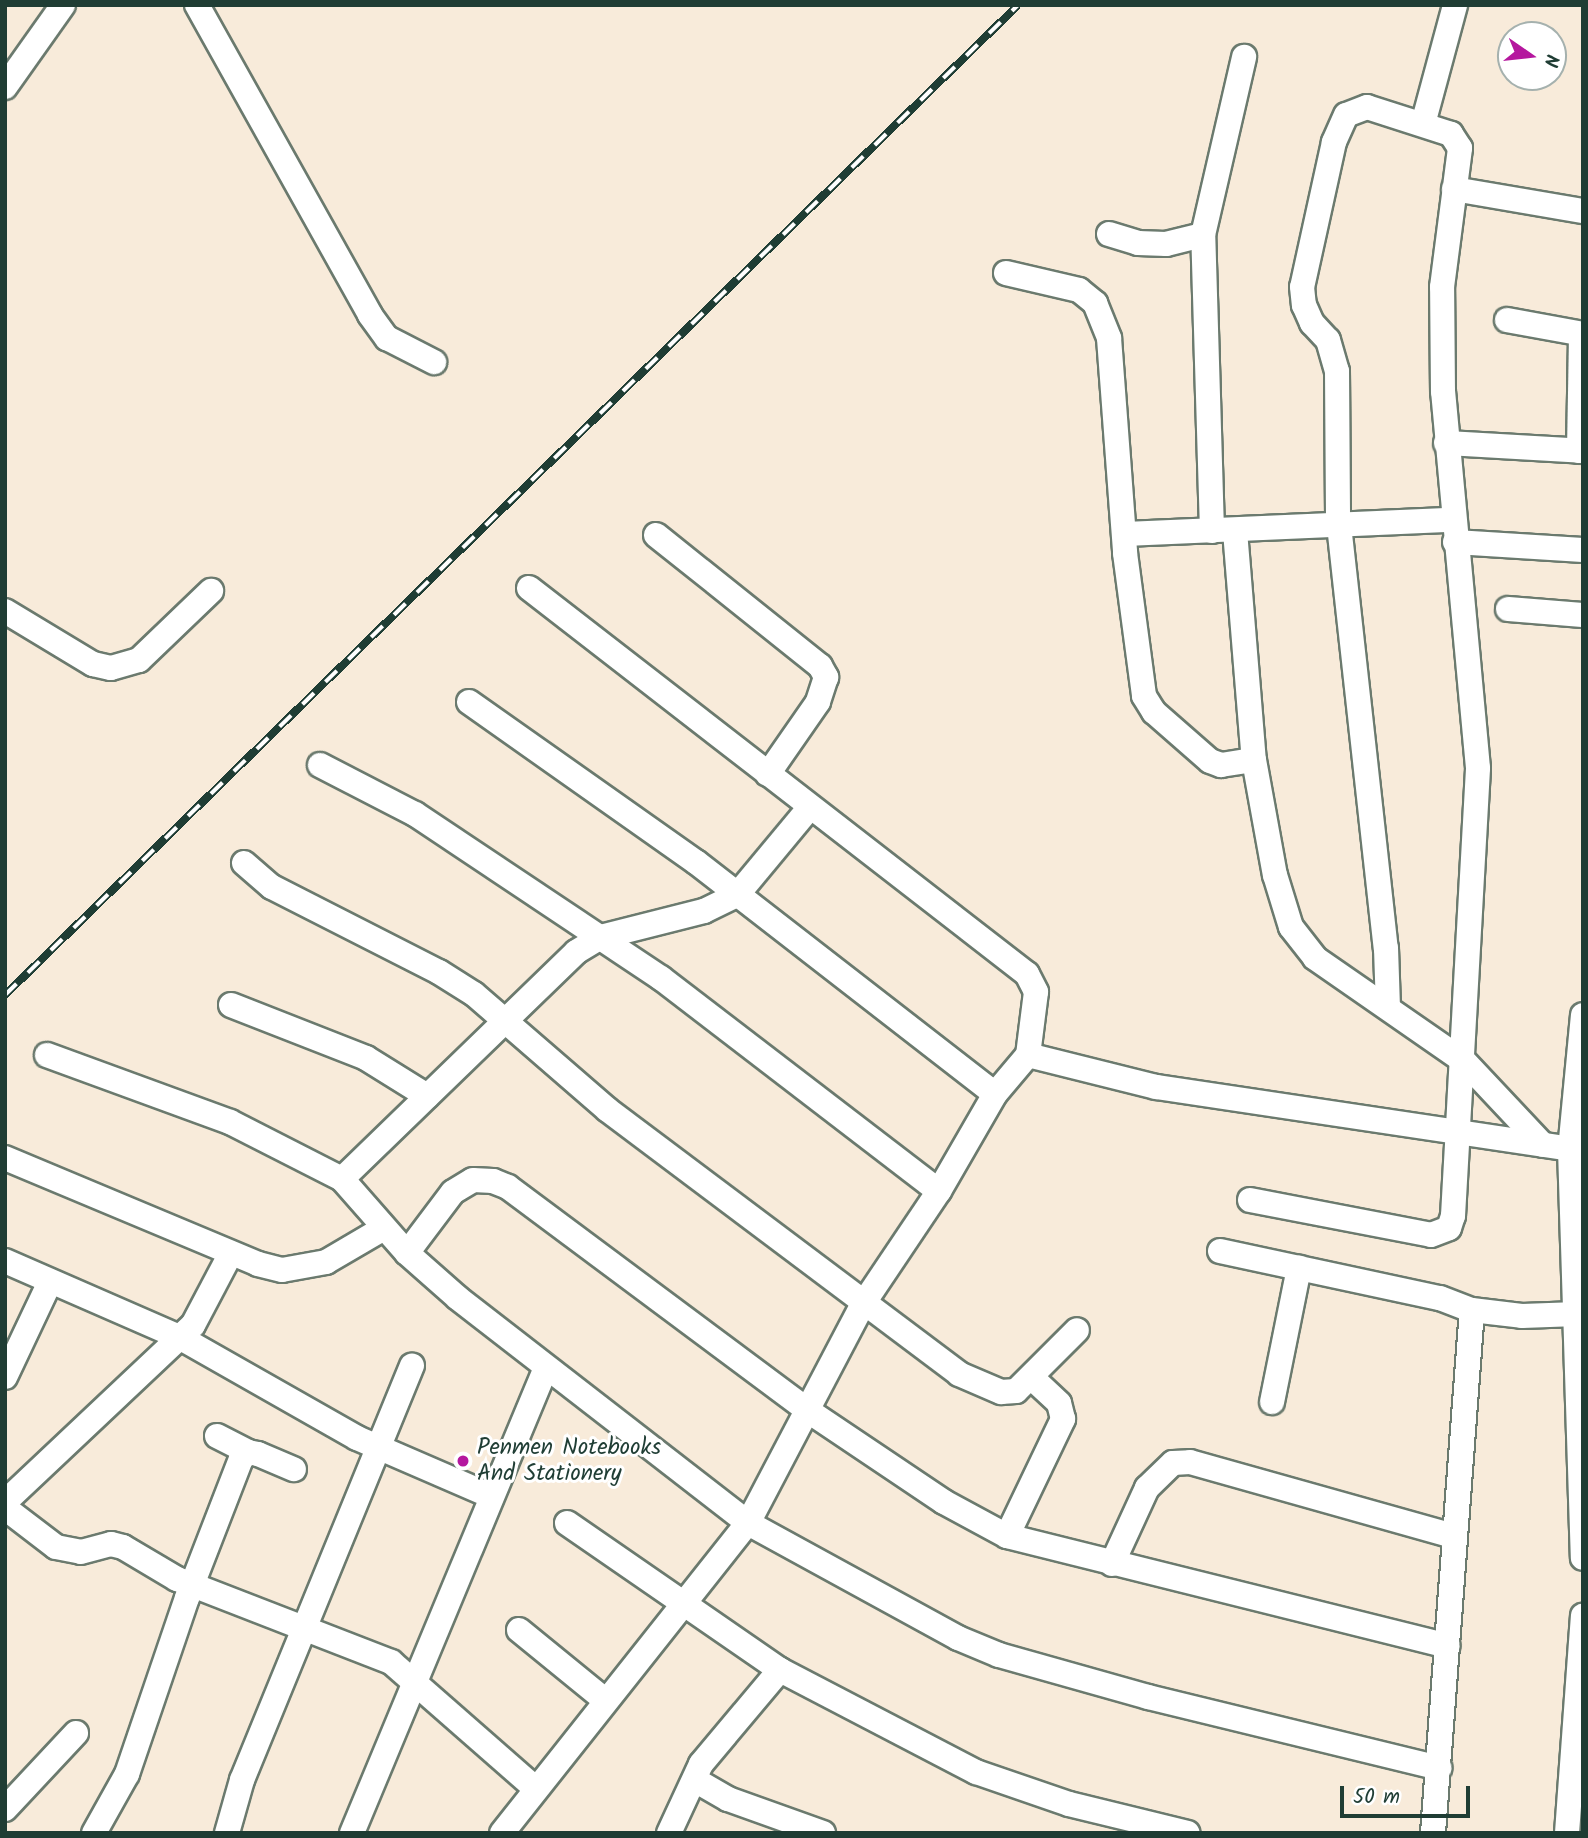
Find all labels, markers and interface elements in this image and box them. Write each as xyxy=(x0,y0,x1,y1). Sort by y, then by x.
north arrow xyxy=(1497,21,1567,91)
text: N xyxy=(1534,51,1566,70)
place label: Penmen Notebooks And Stationery xyxy=(477,1434,661,1488)
marker: Penmen Notebooks And Stationery xyxy=(455,1453,471,1469)
scale bar xyxy=(1343,1772,1472,1816)
text: 50 m xyxy=(1353,1781,1400,1814)

